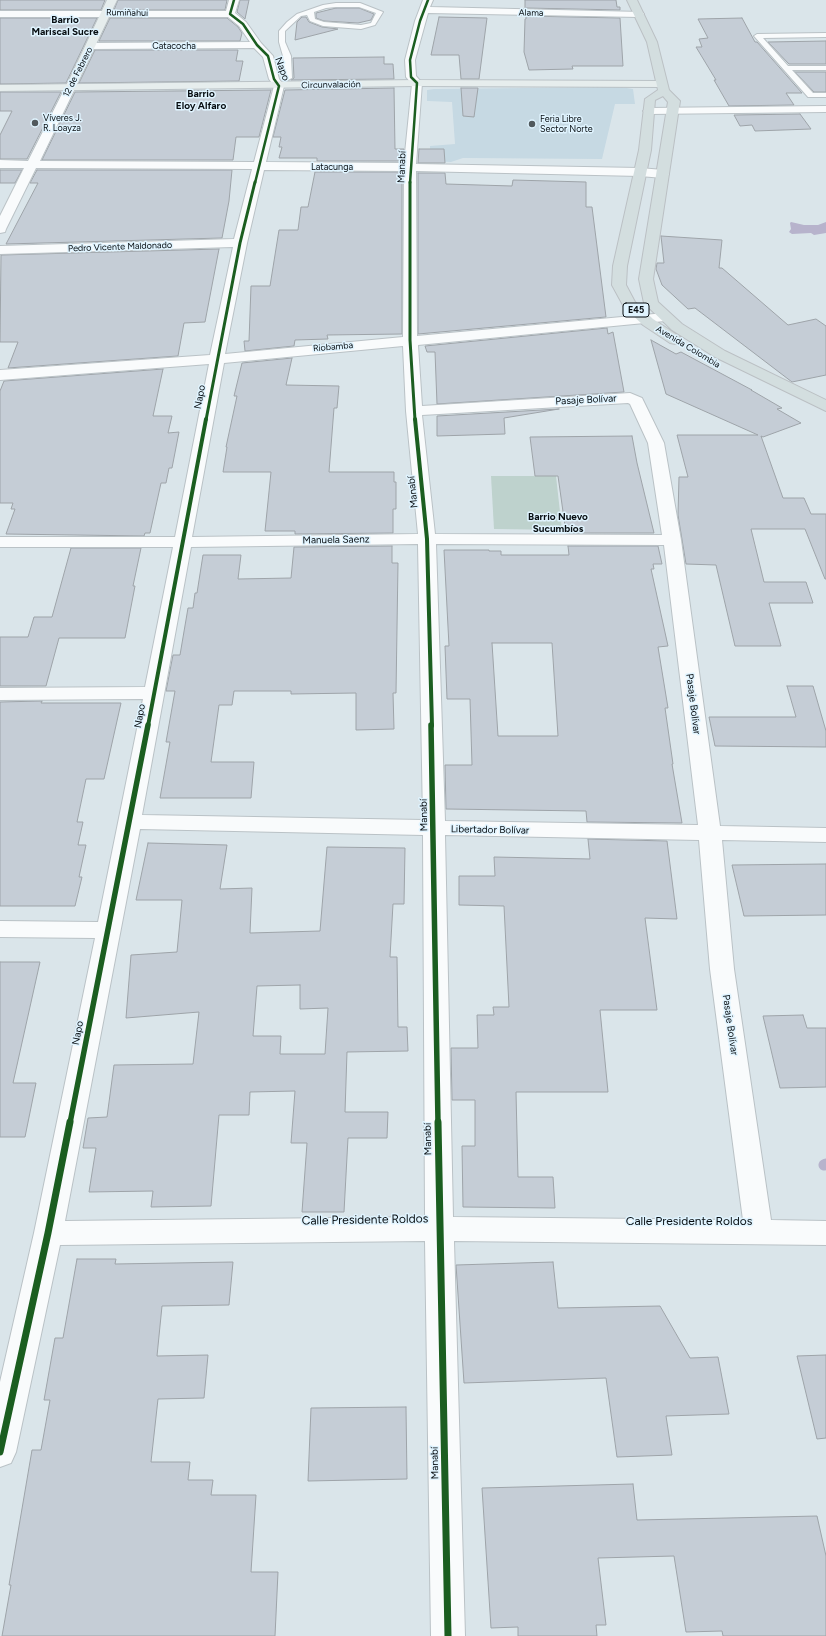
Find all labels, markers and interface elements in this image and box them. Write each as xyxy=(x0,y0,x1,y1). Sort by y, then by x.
street label: Rumiñahui xyxy=(106,7,148,19)
street label: Alama xyxy=(518,7,544,19)
district label: Barrio Mariscal Sucre xyxy=(31,14,99,38)
street label: Catacocha xyxy=(152,41,196,51)
street label: 12 de Febrero xyxy=(61,45,95,99)
street label: Napo xyxy=(272,55,292,83)
street label: Circunvalación xyxy=(301,79,361,91)
district label: Barrio Eloy Alfaro xyxy=(176,88,226,112)
place label: Víveres J. R. Loayza xyxy=(43,113,82,134)
place label: Feria Libre Sector Norte xyxy=(540,114,593,135)
marker: Víveres J. R. Loayza xyxy=(30,118,40,128)
marker: Feria Libre Sector Norte xyxy=(527,119,537,129)
street label: Manabí xyxy=(395,151,409,183)
street label: Latacunga xyxy=(311,162,353,172)
street label: Pedro Vicente Maldonado xyxy=(68,240,172,254)
road number: E45 xyxy=(623,303,649,317)
street label: Avenida Colombia xyxy=(654,324,722,370)
street label: Riobamba xyxy=(312,340,354,354)
street label: Napo xyxy=(192,384,208,410)
street label: Pasaje Bolívar xyxy=(555,392,617,408)
street label: Manabí xyxy=(405,475,421,509)
district label: Barrio Nuevo Sucumbíos xyxy=(528,511,588,534)
street label: Manuela Saenz xyxy=(302,533,370,547)
street label: Pasaje Bolívar xyxy=(683,673,703,735)
street label: Napo xyxy=(132,703,148,729)
street label: Manabí xyxy=(418,799,430,831)
street label: Libertador Bolívar xyxy=(451,823,529,837)
street label: Pasaje Bolívar xyxy=(720,994,740,1056)
street label: Napo xyxy=(70,1020,86,1046)
street label: Manabí xyxy=(422,1123,434,1155)
street label: Calle Presidente Roldos xyxy=(302,1212,428,1228)
street label: Calle Presidente Roldos xyxy=(626,1214,752,1228)
street label: Manabí xyxy=(429,1447,441,1479)

